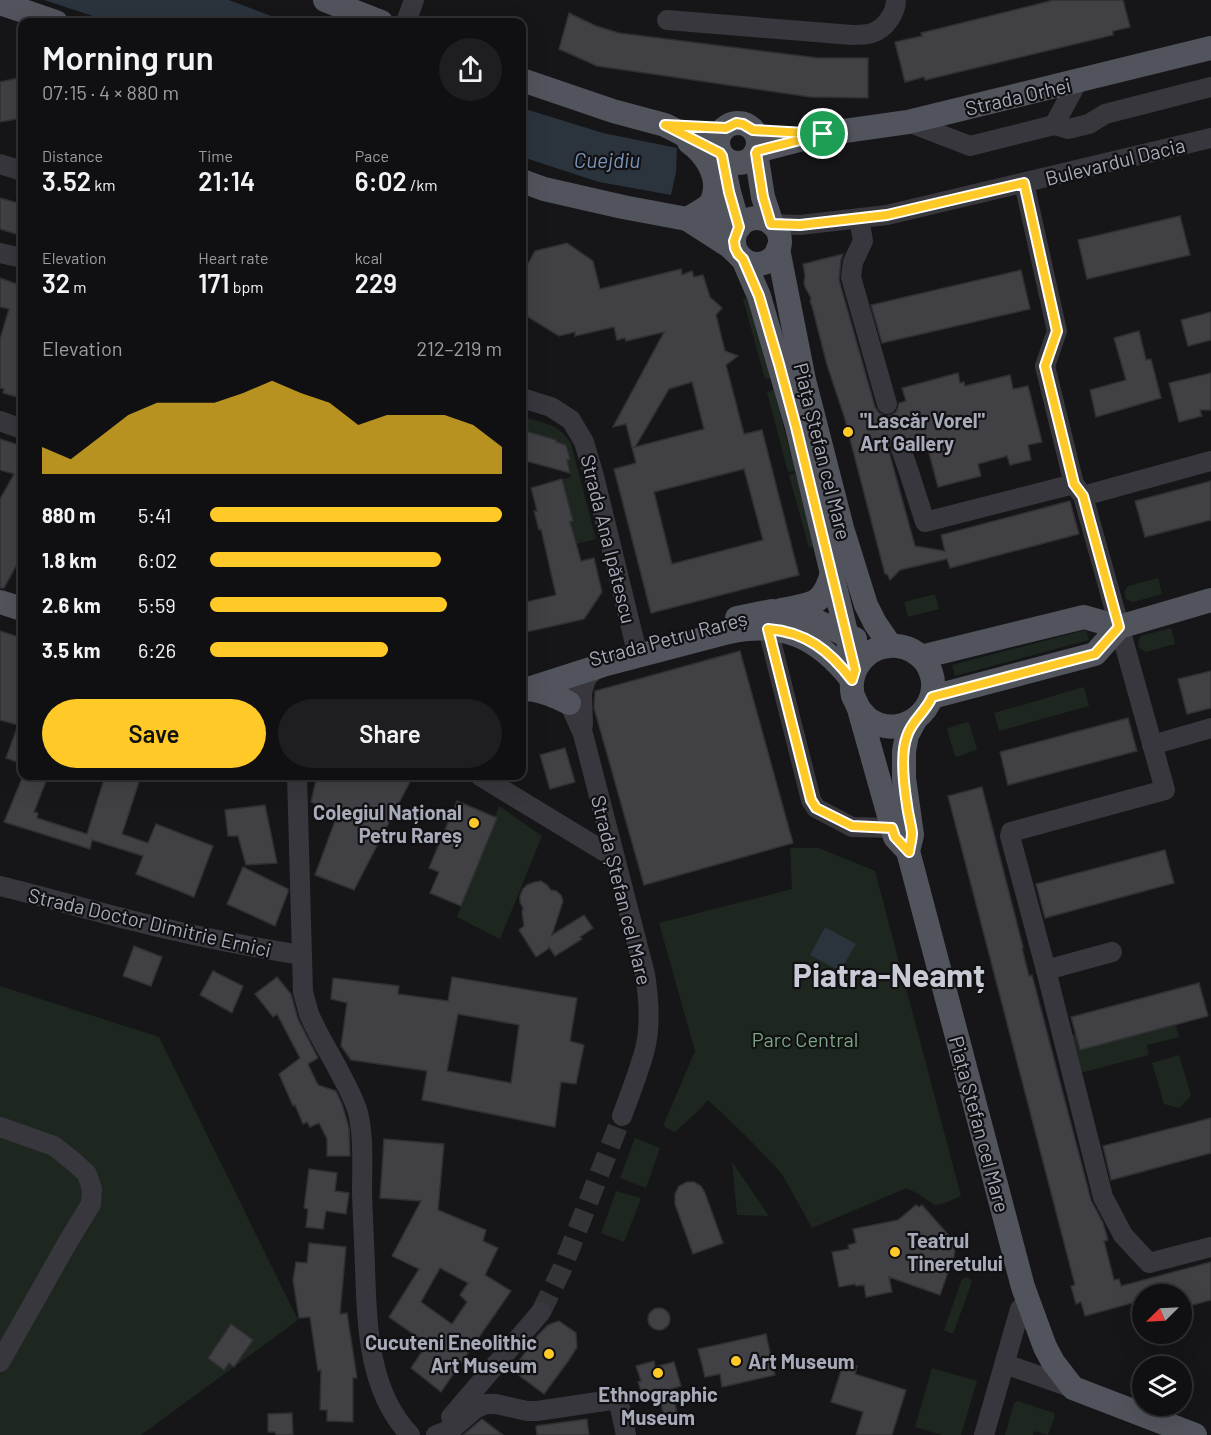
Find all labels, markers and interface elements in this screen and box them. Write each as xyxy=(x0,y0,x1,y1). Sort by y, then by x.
text: Morning run xyxy=(42,37,214,77)
button: share xyxy=(439,38,502,101)
street label: Strada Orhei xyxy=(963,72,1073,120)
text: 07:15 · 4 × 880 m xyxy=(42,80,179,104)
pin xyxy=(797,108,848,159)
icon: arrive xyxy=(806,117,839,150)
street label: Bulevardul Dacia xyxy=(1043,132,1187,190)
text: Distance xyxy=(42,146,103,165)
text: Time xyxy=(198,146,233,165)
text: Pace xyxy=(355,146,389,165)
water label: Cuejdiu xyxy=(574,147,640,172)
text: 3.52 xyxy=(42,165,91,196)
text: 21:14 xyxy=(198,165,255,196)
text: 6:02 xyxy=(355,165,407,196)
text: km xyxy=(91,175,115,194)
text: /km xyxy=(407,175,438,194)
text: Elevation xyxy=(42,248,106,267)
text: Heart rate xyxy=(198,248,269,267)
text: kcal xyxy=(355,248,383,267)
text: 32 xyxy=(42,267,70,298)
text: 171 xyxy=(198,267,230,298)
text: 229 xyxy=(355,267,397,298)
text: m xyxy=(70,277,87,296)
text: bpm xyxy=(230,277,264,296)
text: Elevation xyxy=(42,336,123,360)
text: 212–219 m xyxy=(416,336,502,360)
street label: Piața Ștefan cel Mare xyxy=(789,360,857,542)
place label: "Lascăr Vorel" Art Gallery xyxy=(860,408,985,455)
marker: "Lascăr Vorel" Art Gallery xyxy=(841,425,855,439)
street label: Strada Ana Ipătescu xyxy=(576,452,642,626)
text: 880 m xyxy=(42,503,96,527)
text: 5:41 xyxy=(138,503,171,527)
text: 1.8 km xyxy=(42,548,97,572)
text: 6:02 xyxy=(138,548,177,572)
text: 2.6 km xyxy=(42,593,101,617)
text: 5:59 xyxy=(138,593,176,617)
street label: Strada Petru Rareș xyxy=(586,605,750,671)
text: 3.5 km xyxy=(42,638,100,662)
text: 6:26 xyxy=(138,638,176,662)
button: Save xyxy=(42,699,266,768)
button: Share xyxy=(278,699,502,768)
street label: Strada Ștefan cel Mare xyxy=(587,793,657,987)
place label: Colegiul Național Petru Rareș xyxy=(313,800,462,847)
marker: Colegiul Național Petru Rareș xyxy=(467,816,481,830)
street label: Strada Doctor Dimitrie Ernici xyxy=(26,882,274,962)
district label: Piatra-Neamț xyxy=(793,955,985,993)
park label: Parc Central xyxy=(752,1027,858,1051)
street label: Piața Ștefan cel Mare xyxy=(945,1033,1015,1215)
place label: Teatrul Tineretului xyxy=(907,1228,1003,1275)
marker: Teatrul Tineretului xyxy=(888,1245,902,1259)
north arrow xyxy=(1132,1284,1192,1344)
map controls xyxy=(1132,1284,1192,1416)
place label: Cucuteni Eneolithic Art Museum xyxy=(365,1330,537,1377)
marker: Cucuteni Eneolithic Art Museum xyxy=(542,1347,556,1361)
place label: Art Museum xyxy=(748,1349,855,1373)
marker: Art Museum xyxy=(729,1354,743,1368)
button: layers xyxy=(1132,1356,1192,1416)
marker: Ethnographic Museum xyxy=(651,1366,665,1380)
place label: Ethnographic Museum xyxy=(598,1382,718,1429)

